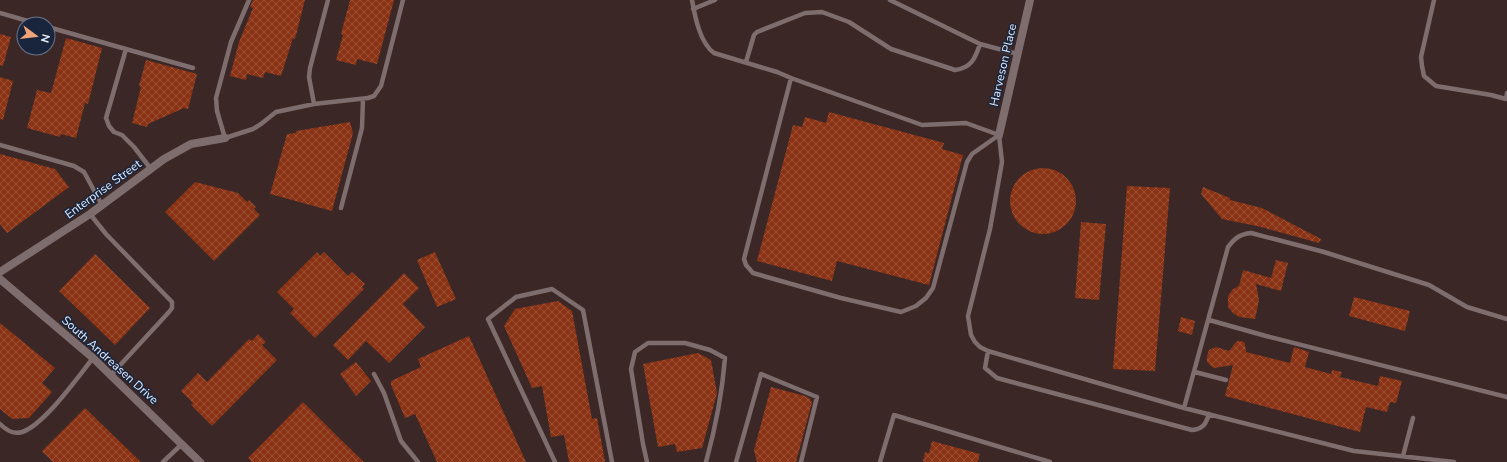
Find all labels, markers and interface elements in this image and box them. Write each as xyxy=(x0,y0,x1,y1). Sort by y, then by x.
north arrow xyxy=(16,16,56,56)
street label: Harveson Place xyxy=(986,22,1020,108)
text: N xyxy=(37,33,53,44)
street label: Enterprise Street xyxy=(62,155,145,222)
street label: South Andreasen Drive xyxy=(58,312,162,408)

